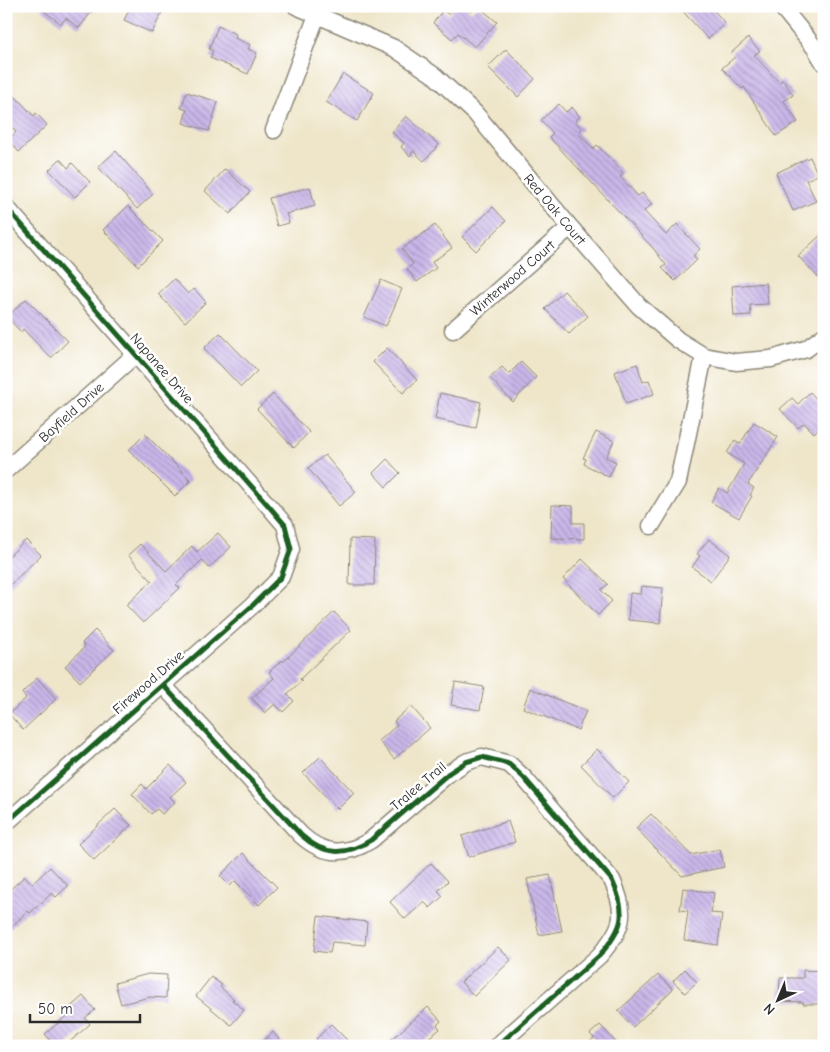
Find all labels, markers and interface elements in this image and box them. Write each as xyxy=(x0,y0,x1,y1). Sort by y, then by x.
street label: Red Oak Court xyxy=(520,170,590,249)
street label: Winterwood Court xyxy=(466,236,559,320)
street label: Napanee Drive xyxy=(126,330,197,407)
street label: Bayfield Drive xyxy=(35,379,107,446)
street label: Firewood Drive xyxy=(109,647,187,718)
street label: Tralee Trail xyxy=(387,758,450,815)
north arrow xyxy=(752,974,802,1024)
scale bar xyxy=(30,992,140,1024)
text: 50 m xyxy=(38,1000,73,1018)
text: N xyxy=(760,1000,779,1018)

